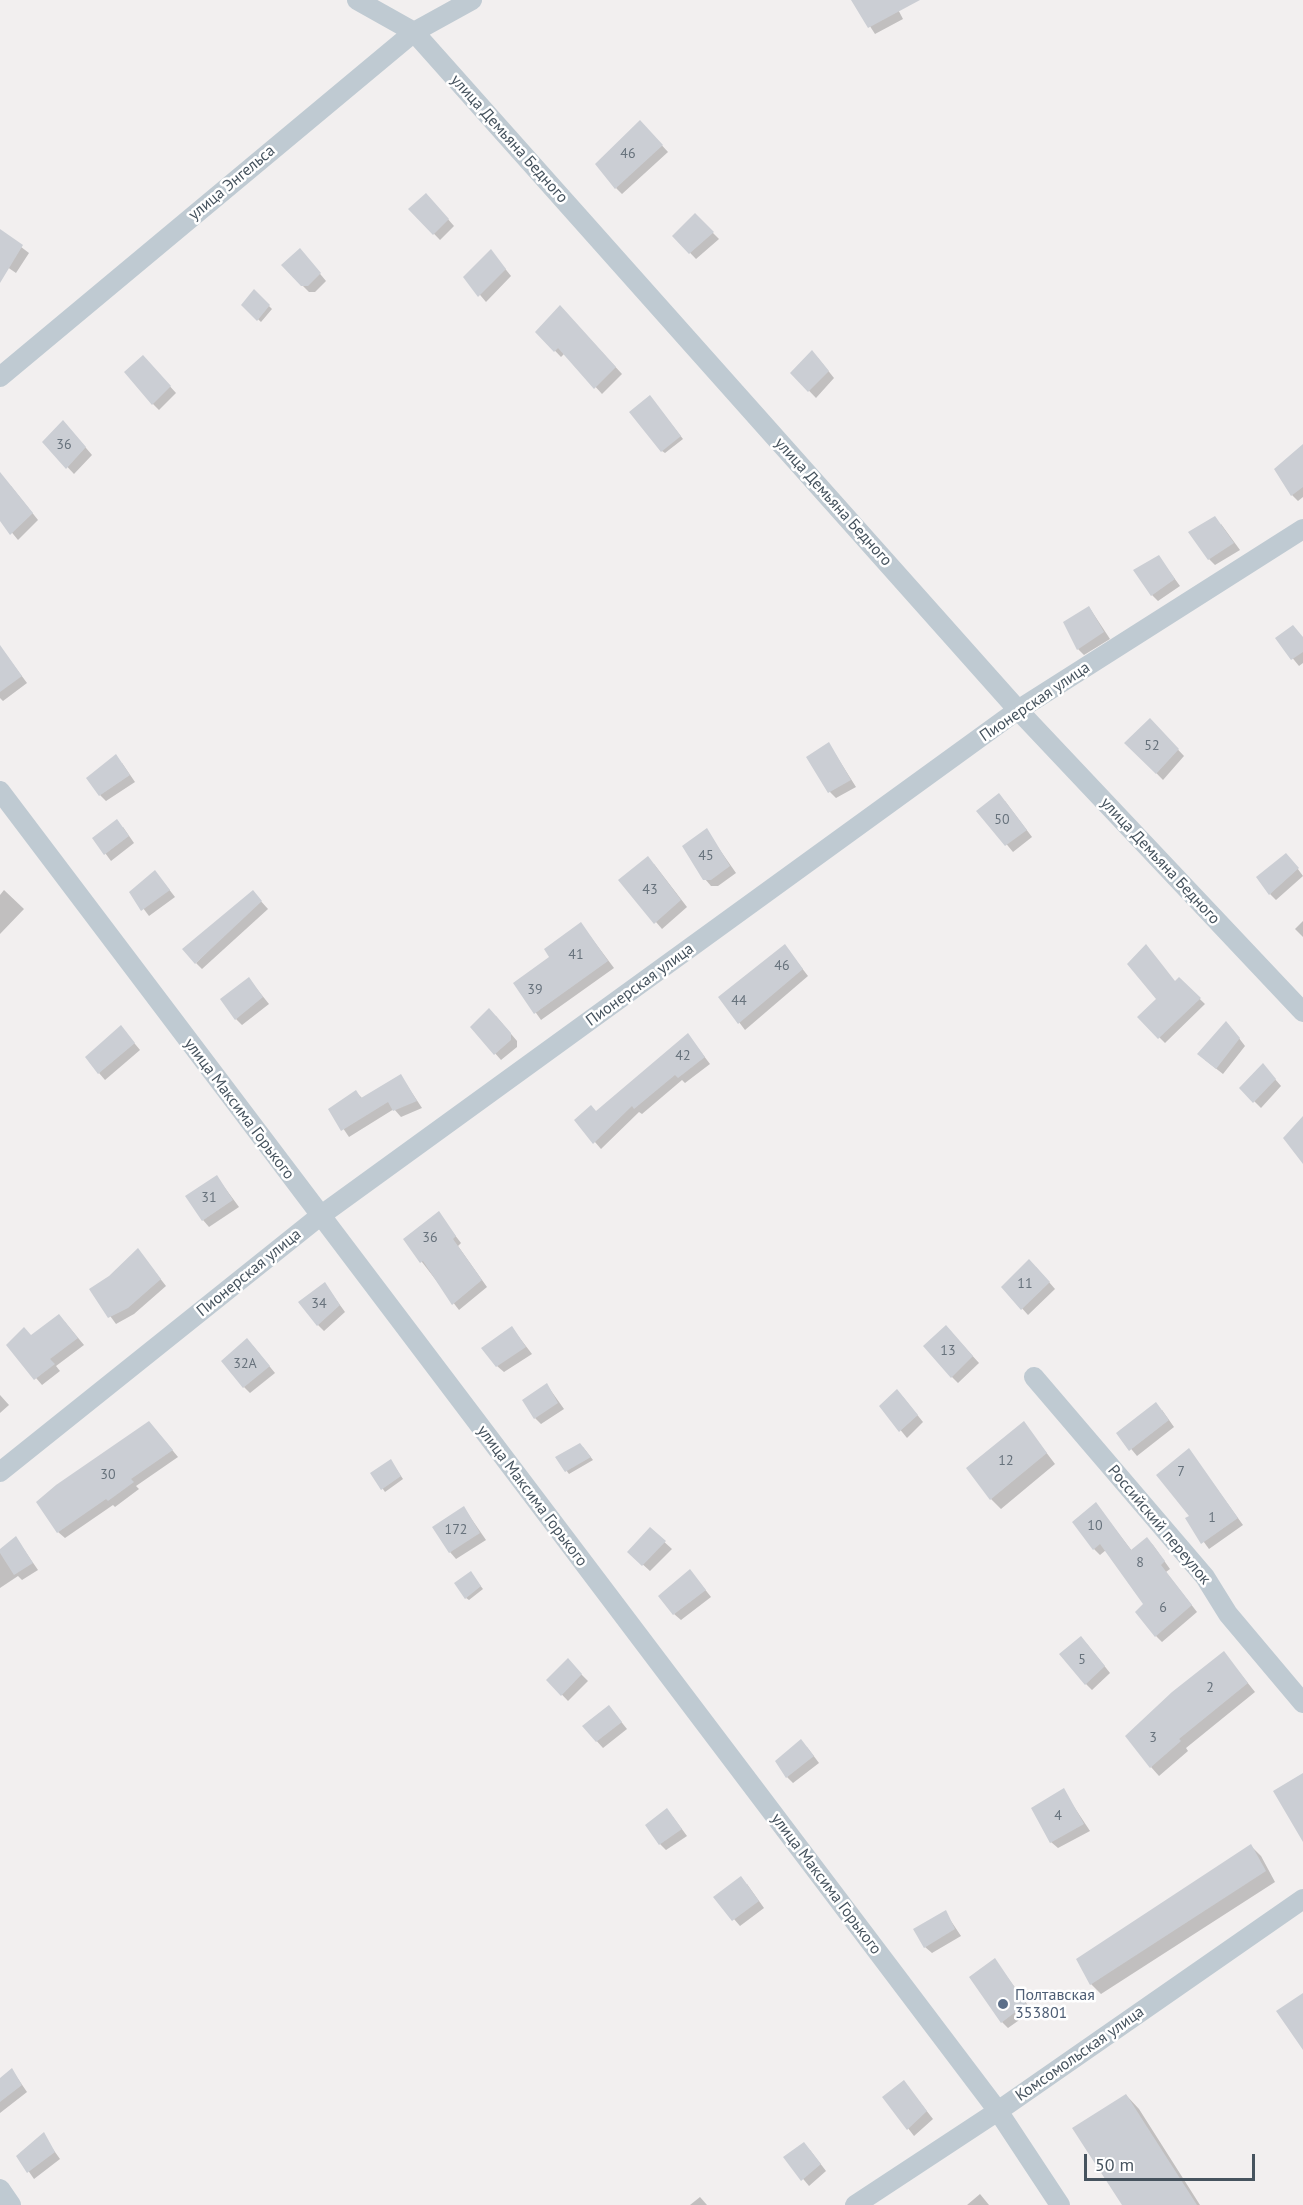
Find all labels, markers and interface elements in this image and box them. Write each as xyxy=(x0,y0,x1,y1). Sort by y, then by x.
street label: улица Демьяна Бедного xyxy=(446,71,572,207)
street label: улица Энгельса xyxy=(185,141,279,225)
house number: 46 xyxy=(620,146,636,162)
street label: улица Демьяна Бедного xyxy=(770,434,896,570)
house number: 36 xyxy=(56,437,72,453)
street label: Пионерская улица xyxy=(976,658,1094,746)
house number: 52 xyxy=(1144,738,1160,754)
street label: улица Демьяна Бедного xyxy=(1096,794,1224,928)
house number: 50 xyxy=(994,812,1010,828)
house number: 45 xyxy=(698,848,714,864)
house number: 43 xyxy=(642,882,658,898)
street label: Пионерская улица xyxy=(582,939,698,1031)
house number: 41 xyxy=(568,947,584,963)
house number: 46 xyxy=(774,958,790,974)
house number: 39 xyxy=(527,982,543,998)
house number: 44 xyxy=(731,993,747,1009)
street label: улица Максима Горького xyxy=(180,1035,298,1183)
house number: 42 xyxy=(675,1048,691,1064)
house number: 31 xyxy=(201,1190,217,1206)
street label: Пионерская улица xyxy=(193,1225,305,1321)
house number: 36 xyxy=(422,1230,438,1246)
house number: 11 xyxy=(1017,1276,1033,1292)
house number: 34 xyxy=(311,1296,327,1312)
house number: 13 xyxy=(940,1343,956,1359)
house number: 32А xyxy=(233,1356,257,1372)
street label: улица Максима Горького xyxy=(473,1422,591,1570)
house number: 12 xyxy=(998,1453,1014,1469)
street label: Российский переулок xyxy=(1104,1461,1214,1589)
house number: 7 xyxy=(1177,1464,1185,1480)
house number: 30 xyxy=(100,1467,116,1483)
house number: 1 xyxy=(1208,1510,1216,1526)
house number: 10 xyxy=(1087,1518,1103,1534)
house number: 172 xyxy=(445,1522,467,1538)
house number: 8 xyxy=(1136,1555,1144,1571)
house number: 6 xyxy=(1159,1600,1167,1616)
house number: 5 xyxy=(1078,1652,1086,1668)
house number: 2 xyxy=(1206,1680,1214,1696)
house number: 3 xyxy=(1149,1730,1157,1746)
house number: 4 xyxy=(1054,1808,1062,1824)
street label: улица Максима Горького xyxy=(767,1810,885,1958)
place label: Полтавская 353801 xyxy=(1015,1985,1095,2023)
marker: Полтавская 353801 xyxy=(996,1997,1010,2011)
street label: Комсомольская улица xyxy=(1012,2002,1148,2106)
scale bar xyxy=(1087,2142,1258,2180)
text: 50 m xyxy=(1095,2153,1134,2176)

